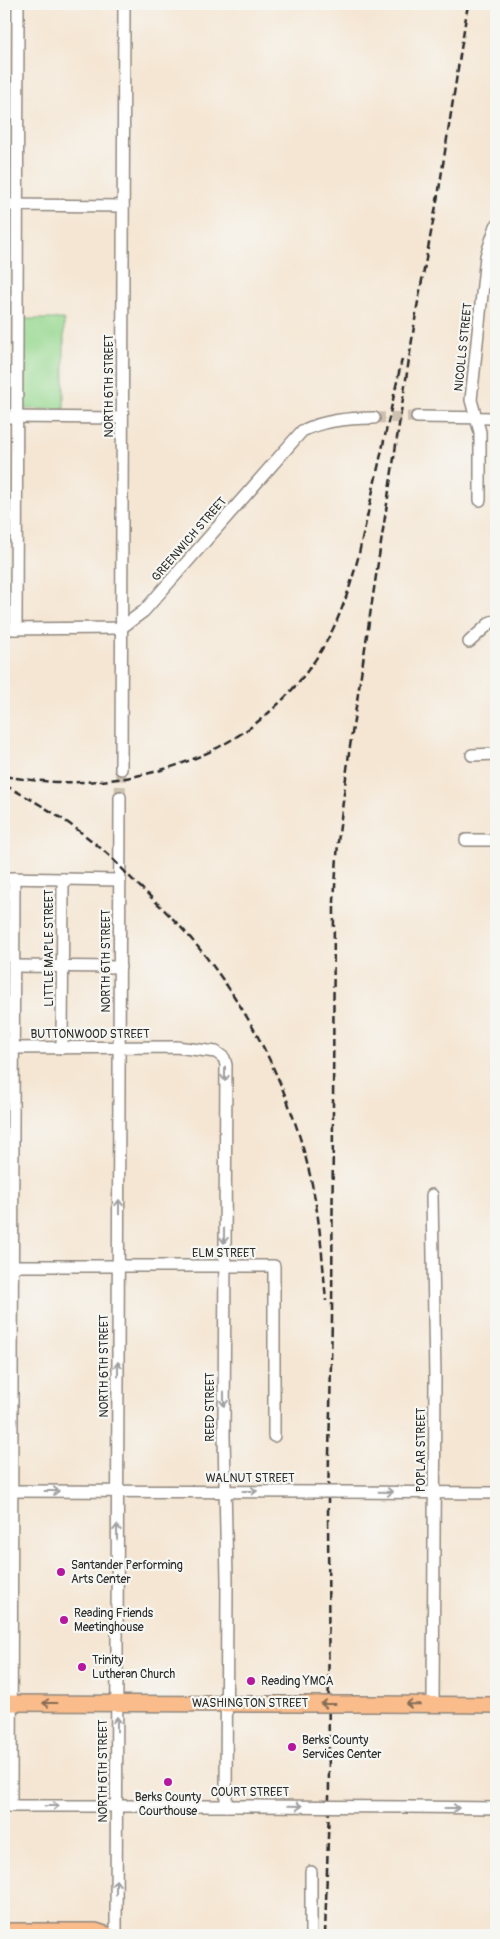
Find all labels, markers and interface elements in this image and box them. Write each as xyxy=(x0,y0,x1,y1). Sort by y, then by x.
street label: NICOLLS STREET xyxy=(451,302,476,392)
street label: NORTH 6TH STREET xyxy=(102,334,117,438)
street label: GREENWICH STREET xyxy=(149,494,230,585)
street label: LITTLE MAPLE STREET xyxy=(42,889,57,1007)
street label: NORTH 6TH STREET xyxy=(99,909,114,1013)
street label: BUTTONWOOD STREET xyxy=(30,1027,150,1042)
one-way arrow xyxy=(221,1066,230,1082)
one-way arrow xyxy=(114,1199,124,1215)
one-way arrow xyxy=(220,1228,229,1244)
street label: ELM STREET xyxy=(192,1246,256,1261)
street label: NORTH 6TH STREET xyxy=(97,1314,112,1418)
one-way arrow xyxy=(113,1361,123,1378)
street label: REED STREET xyxy=(203,1372,218,1442)
one-way arrow xyxy=(219,1390,229,1407)
street label: POPLAR STREET xyxy=(414,1407,429,1492)
street label: WALNUT STREET xyxy=(205,1471,295,1486)
one-way arrow xyxy=(44,1486,60,1496)
one-way arrow xyxy=(242,1486,258,1496)
one-way arrow xyxy=(377,1487,393,1497)
one-way arrow xyxy=(112,1524,122,1540)
place label: Santander Performing Arts Center xyxy=(71,1558,183,1587)
marker: Santander Performing Arts Center xyxy=(55,1566,67,1578)
place label: Reading Friends Meetinghouse xyxy=(74,1606,154,1635)
marker: Reading Friends Meetinghouse xyxy=(58,1614,70,1626)
place label: Trinity Lutheran Church xyxy=(92,1653,176,1682)
marker: Trinity Lutheran Church xyxy=(76,1661,88,1673)
place label: Reading YMCA xyxy=(261,1674,334,1689)
marker: Reading YMCA xyxy=(245,1675,257,1687)
street label: WASHINGTON STREET xyxy=(192,1696,308,1711)
one-way arrow xyxy=(43,1698,59,1708)
one-way arrow xyxy=(320,1699,336,1709)
one-way arrow xyxy=(405,1699,421,1709)
one-way arrow xyxy=(112,1716,122,1732)
street label: NORTH 6TH STREET xyxy=(96,1719,111,1823)
place label: Berks County Services Center xyxy=(302,1733,382,1762)
marker: Berks County Services Center xyxy=(286,1741,298,1753)
marker: Berks County Courthouse xyxy=(162,1776,174,1788)
street label: COURT STREET xyxy=(211,1785,290,1800)
place label: Berks County Courthouse xyxy=(135,1790,201,1819)
one-way arrow xyxy=(44,1801,60,1811)
one-way arrow xyxy=(286,1801,302,1811)
one-way arrow xyxy=(444,1803,460,1813)
one-way arrow xyxy=(111,1879,121,1895)

